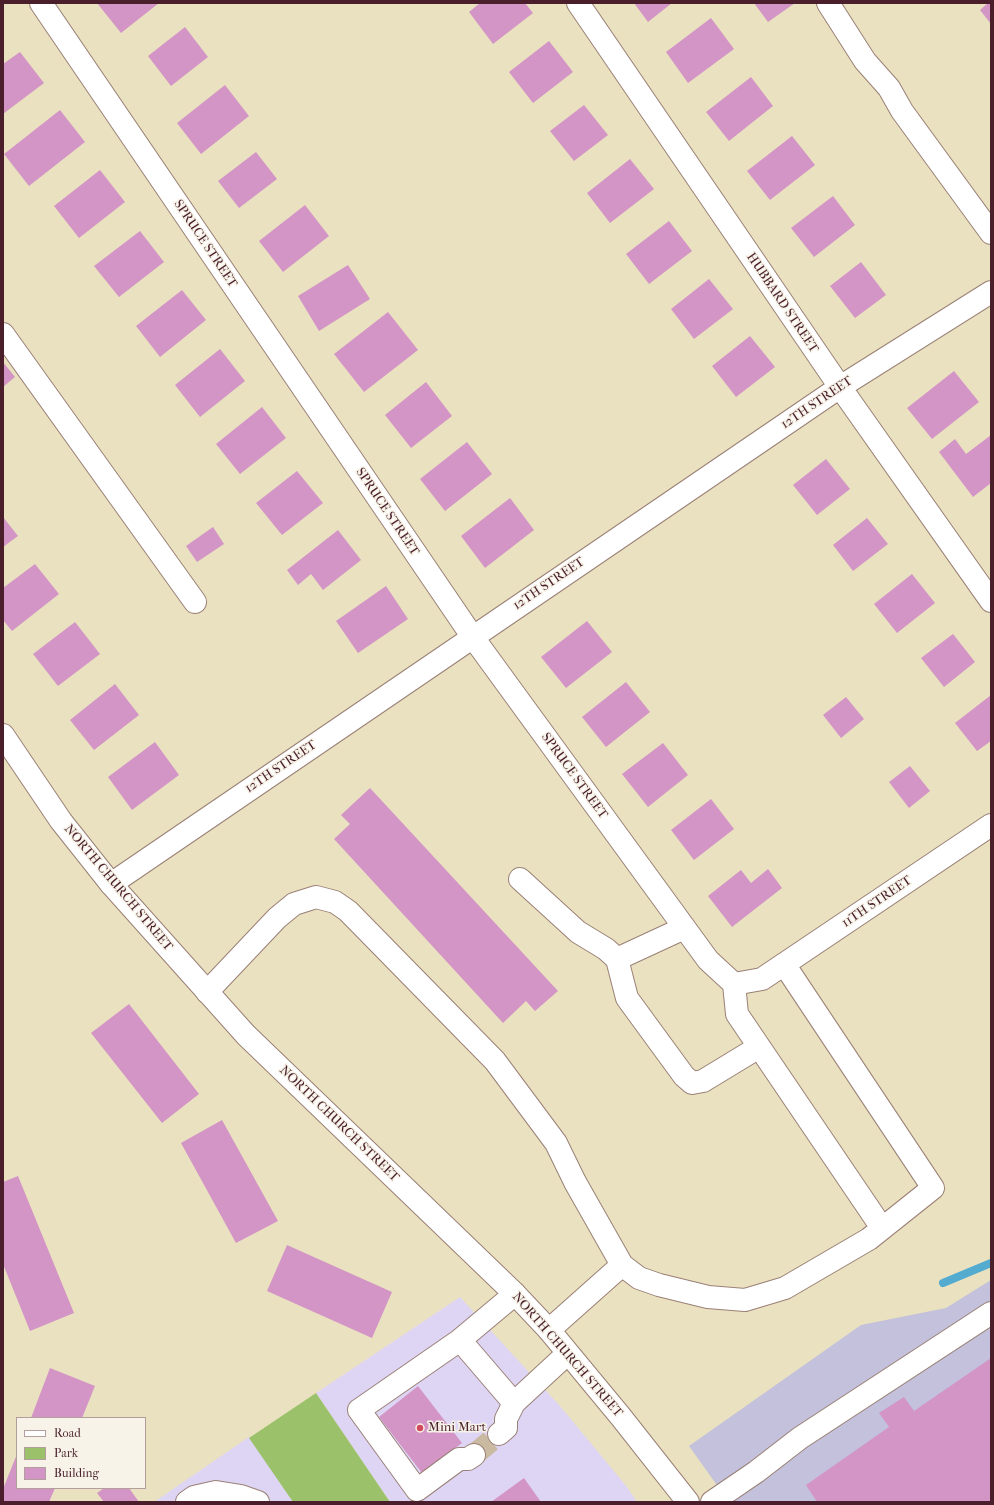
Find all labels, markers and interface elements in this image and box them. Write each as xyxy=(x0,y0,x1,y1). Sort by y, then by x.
street label: SPRUCE STREET xyxy=(170,197,240,291)
street label: HUBBARD STREET xyxy=(743,250,821,356)
street label: 12TH STREET xyxy=(778,373,856,433)
street label: SPRUCE STREET xyxy=(352,465,422,559)
street label: 12TH STREET xyxy=(510,554,588,614)
street label: SPRUCE STREET xyxy=(538,730,610,822)
street label: 12TH STREET xyxy=(242,737,320,797)
street label: NORTH CHURCH STREET xyxy=(61,822,175,954)
street label: 11TH STREET xyxy=(839,873,915,931)
street label: NORTH CHURCH STREET xyxy=(276,1063,402,1185)
street label: NORTH CHURCH STREET xyxy=(509,1289,625,1421)
legend xyxy=(16,1417,146,1489)
place label: Mini Mart xyxy=(428,1420,486,1436)
marker: Mini Mart xyxy=(415,1423,425,1433)
text: Road xyxy=(54,1426,81,1440)
text: Park xyxy=(54,1446,78,1460)
text: Building xyxy=(54,1466,99,1480)

